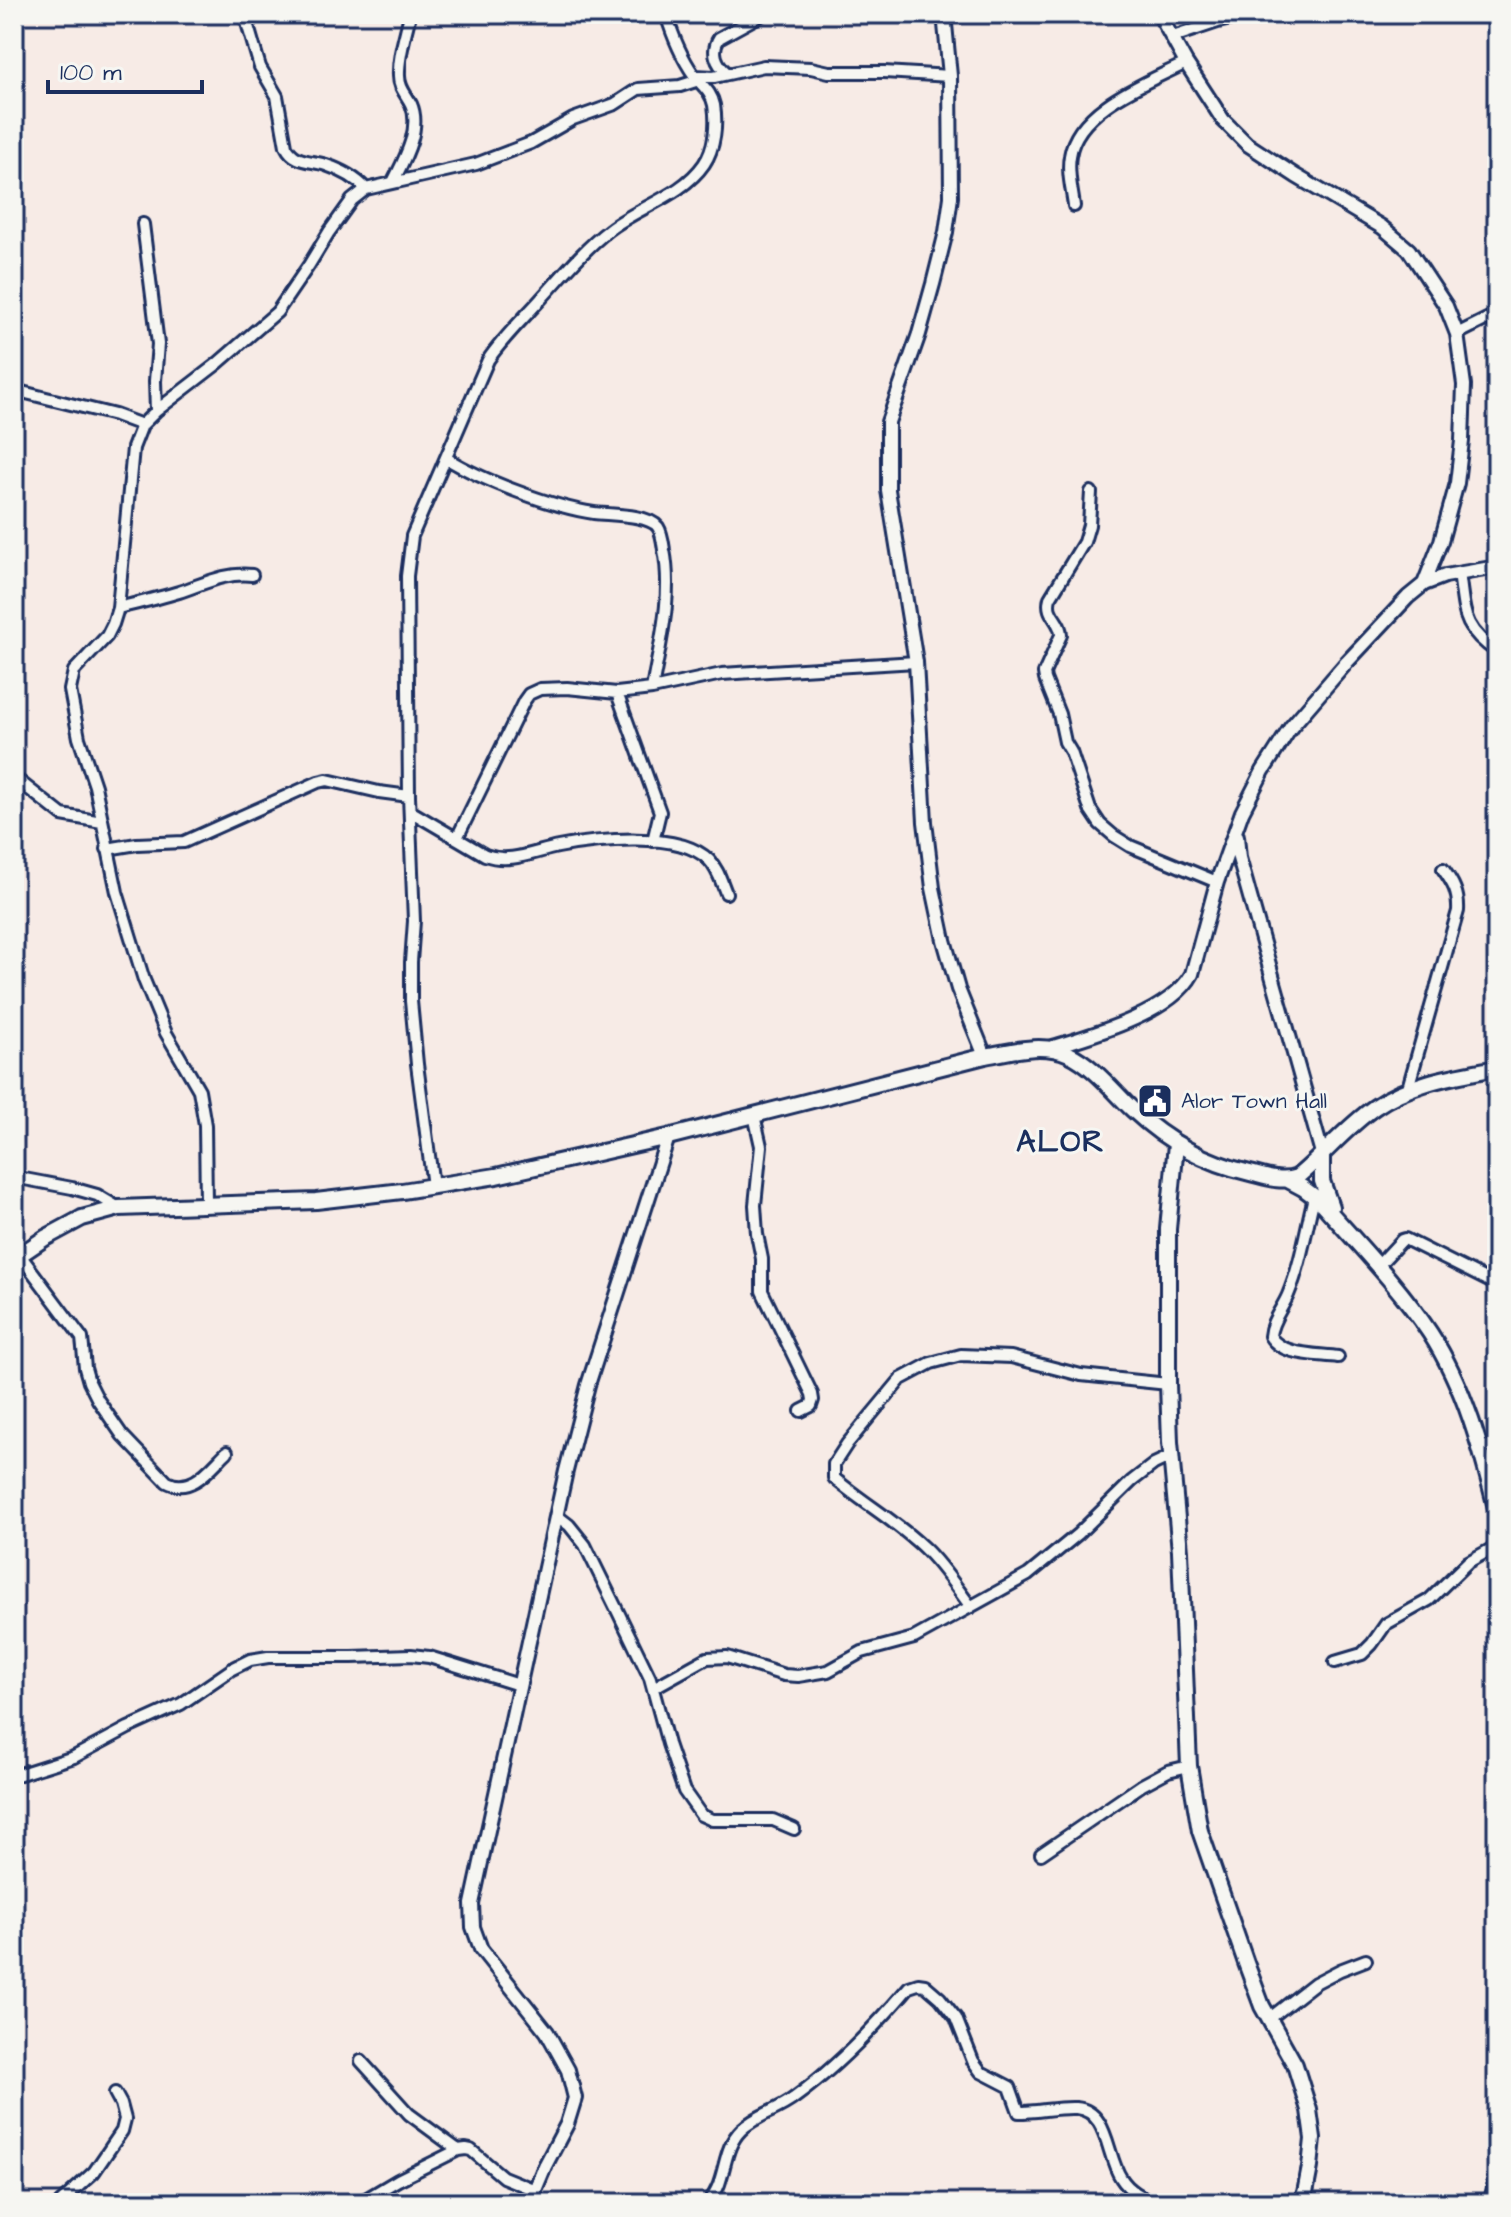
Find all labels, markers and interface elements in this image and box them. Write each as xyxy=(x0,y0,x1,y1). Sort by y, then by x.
scale bar xyxy=(48,44,202,94)
text: 100 m xyxy=(60,56,122,90)
public building icon: Alor Town Hall xyxy=(1136,1082,1174,1120)
place label: Alor Town Hall xyxy=(1181,1086,1327,1117)
district label: ALOR xyxy=(1016,1121,1106,1163)

